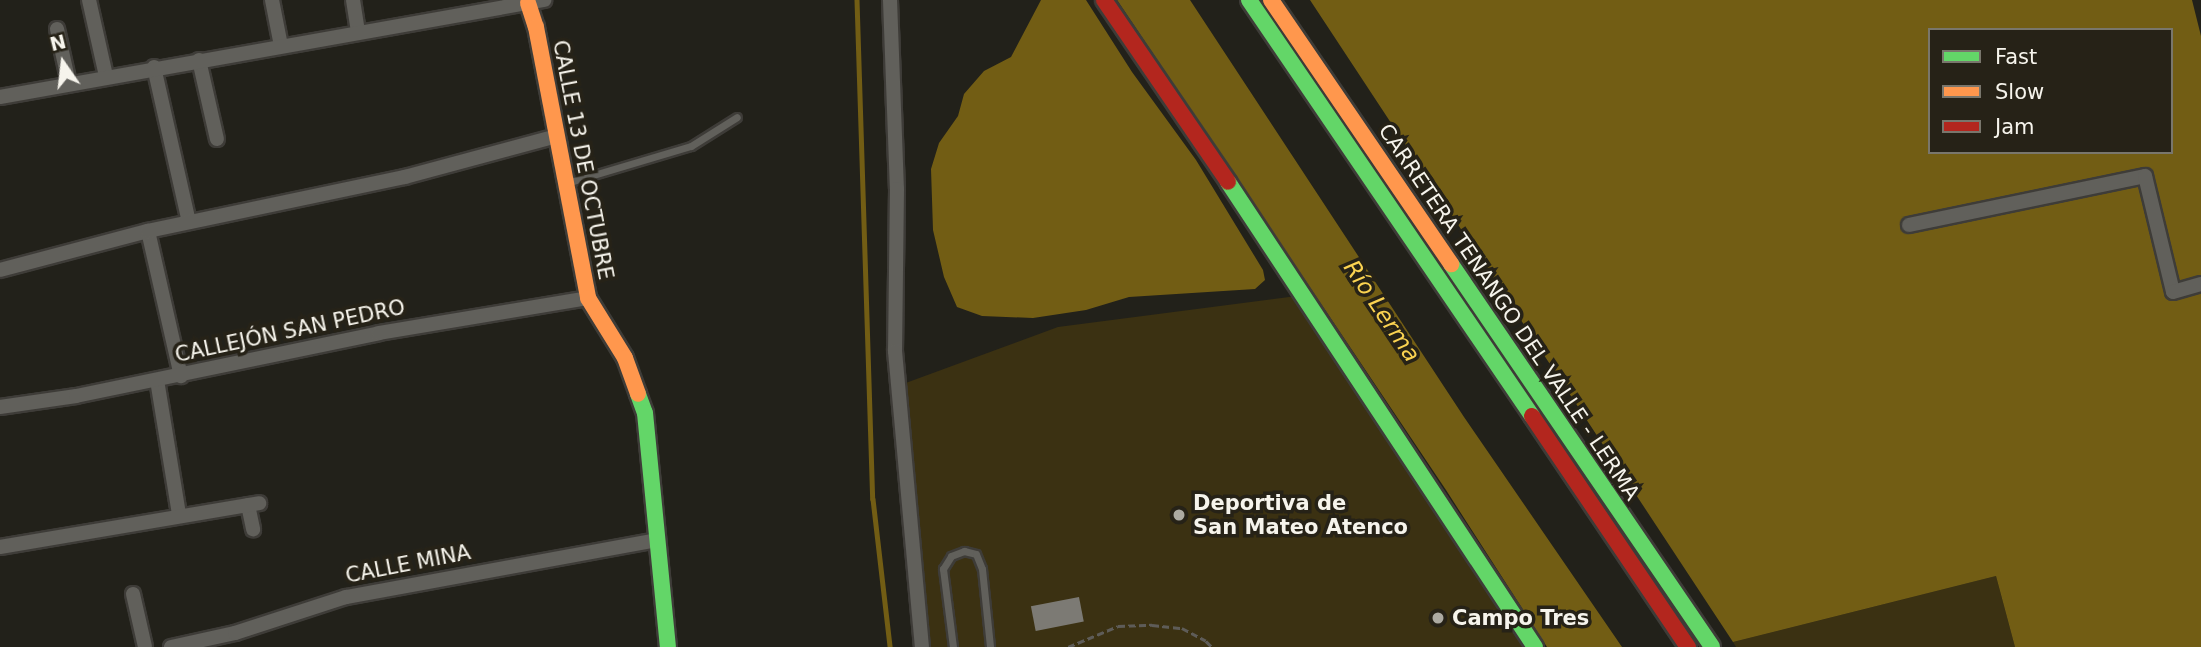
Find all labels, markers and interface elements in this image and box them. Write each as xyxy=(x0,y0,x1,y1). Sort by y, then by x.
north arrow xyxy=(28,28,98,98)
legend xyxy=(1928,28,2173,154)
text: N xyxy=(48,30,68,55)
street label: CALLE 13 DE OCTUBRE xyxy=(547,38,619,282)
text: Fast xyxy=(1995,45,2037,69)
text: Slow xyxy=(1995,80,2044,104)
text: Jam xyxy=(1995,115,2035,139)
street label: CARRETERA TENANGO DEL VALLE - LERMA xyxy=(1373,119,1645,505)
water label: Río Lerma xyxy=(1338,255,1426,367)
street label: CALLEJÓN SAN PEDRO xyxy=(173,294,407,368)
place label: Deportiva de San Mateo Atenco xyxy=(1193,490,1408,540)
marker: Deportiva de San Mateo Atenco xyxy=(1171,507,1187,523)
street label: CALLE MINA xyxy=(343,540,473,588)
place label: Campo Tres xyxy=(1452,605,1589,631)
marker: Campo Tres xyxy=(1430,610,1446,626)

